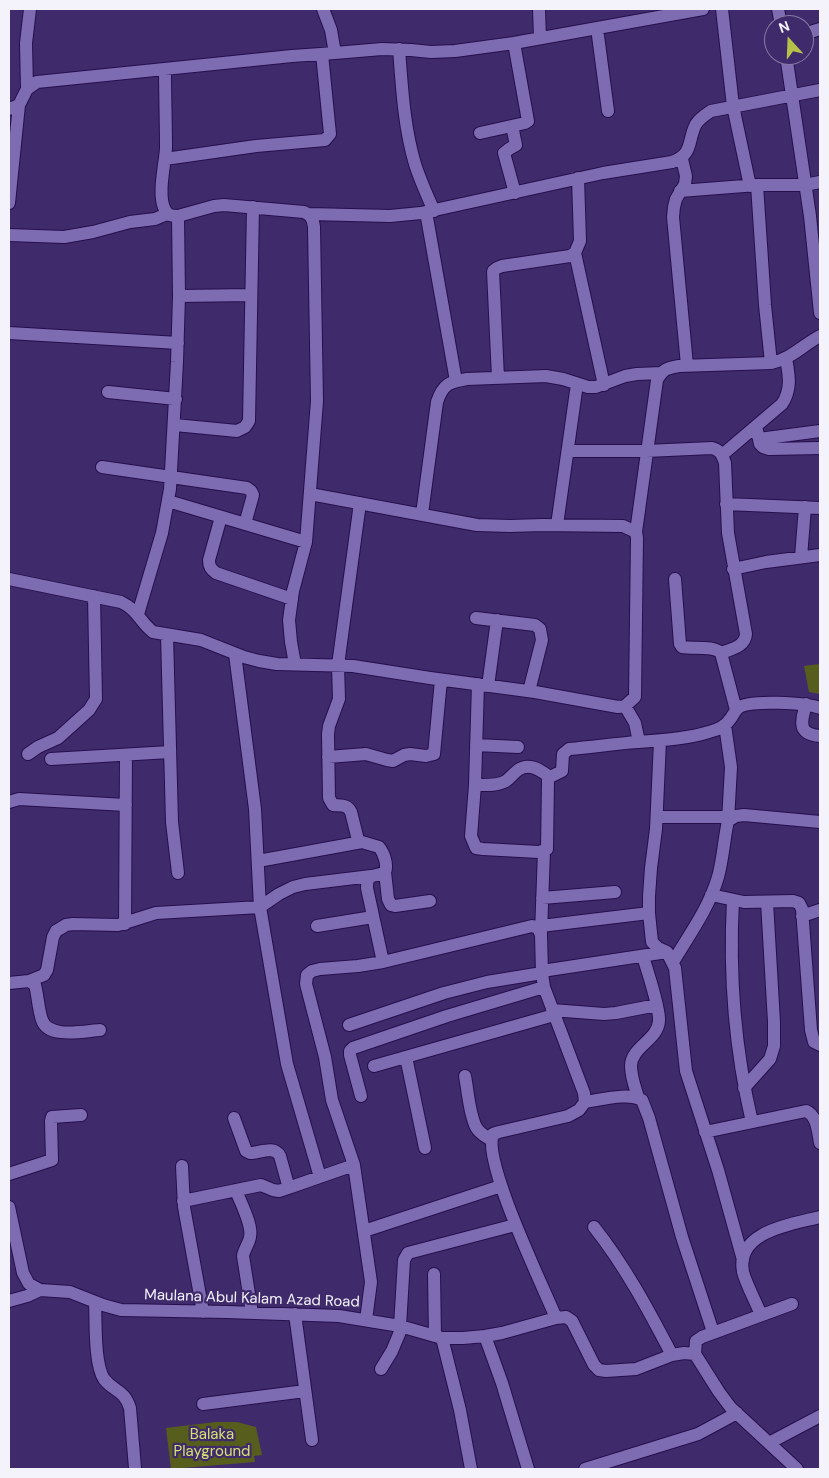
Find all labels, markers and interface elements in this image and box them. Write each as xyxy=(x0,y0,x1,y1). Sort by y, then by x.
north arrow xyxy=(764,15,814,65)
text: N xyxy=(776,17,792,37)
street label: Maulana Abul Kalam Azad Road xyxy=(144,1286,360,1312)
park label: Balaka Playground xyxy=(174,1426,250,1461)

